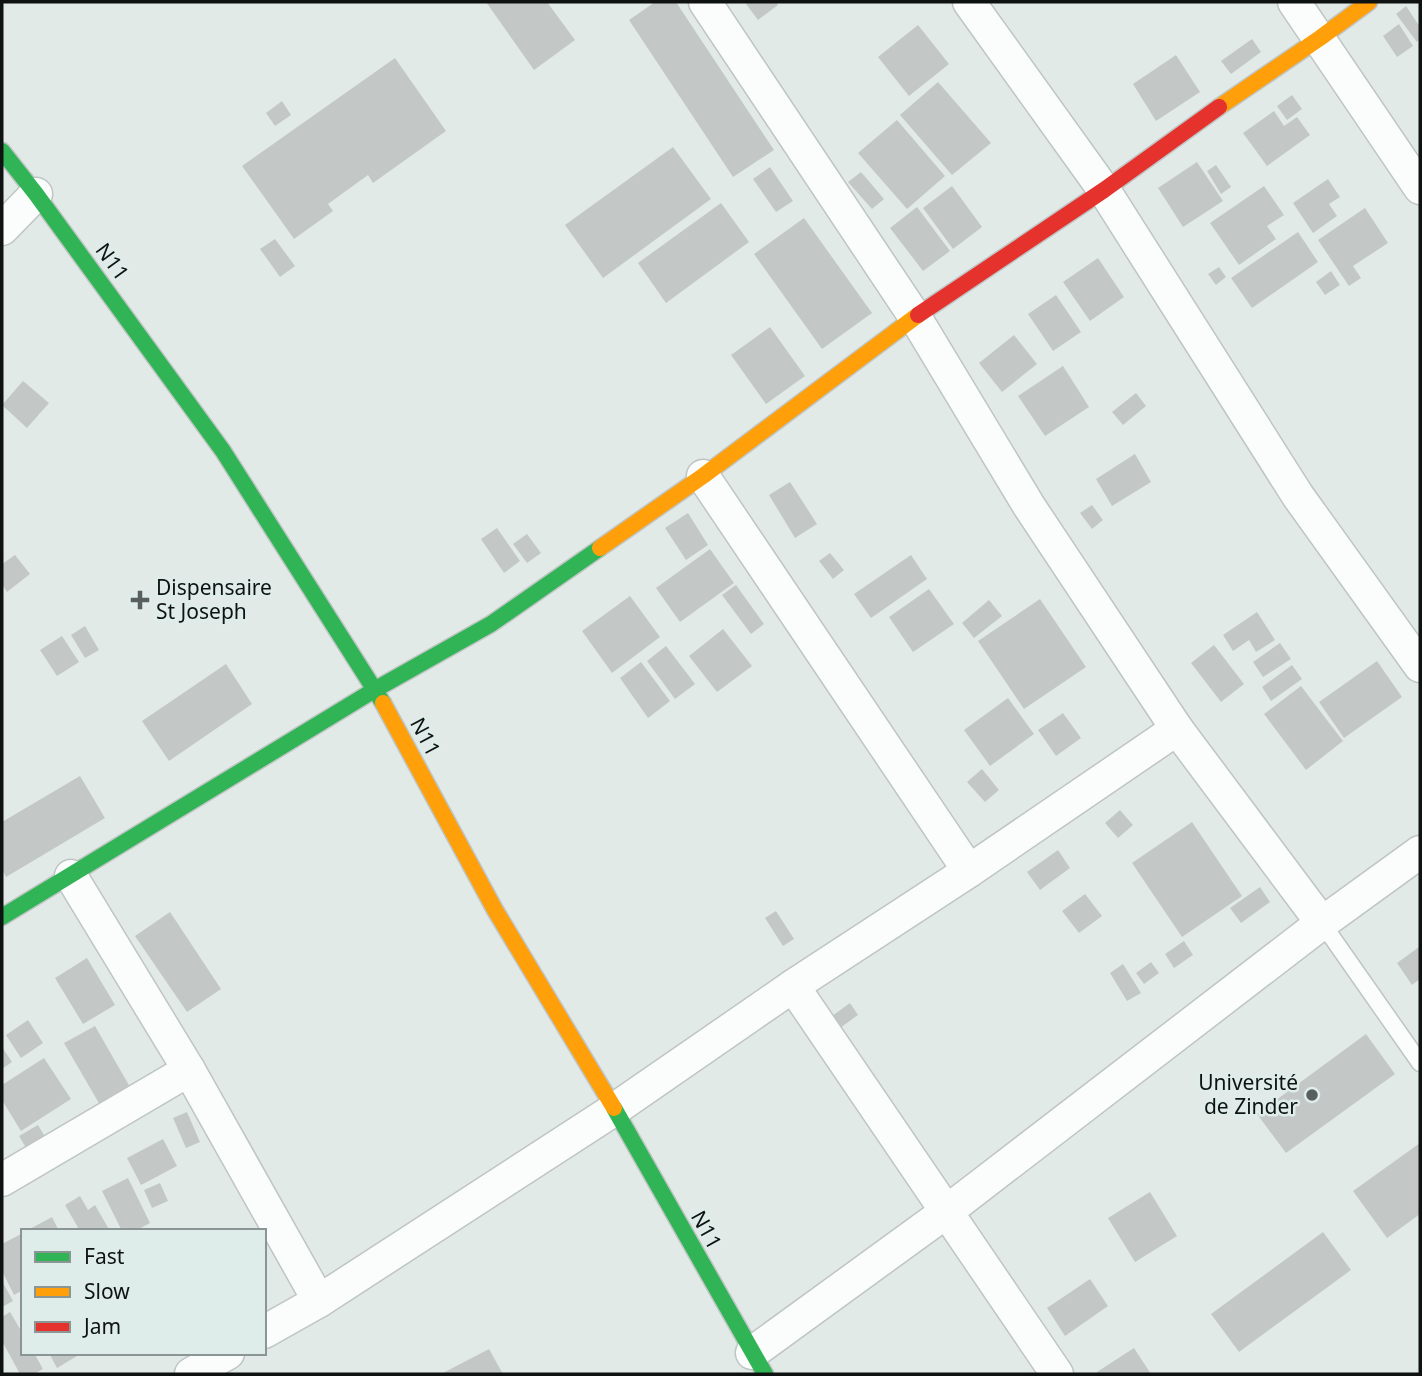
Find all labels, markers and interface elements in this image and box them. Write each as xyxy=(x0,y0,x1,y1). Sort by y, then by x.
street label: N11 xyxy=(90,237,136,286)
place label: Dispensaire St Joseph xyxy=(156,573,272,625)
marker: Dispensaire St Joseph xyxy=(130,590,150,610)
street label: N11 xyxy=(404,712,448,761)
place label: Université de Zinder xyxy=(1198,1068,1298,1120)
marker: Université de Zinder xyxy=(1304,1087,1320,1103)
street label: N11 xyxy=(685,1205,729,1254)
legend xyxy=(21,1229,266,1355)
text: Fast xyxy=(84,1242,125,1270)
text: Slow xyxy=(84,1277,130,1305)
text: Jam xyxy=(82,1312,121,1340)

